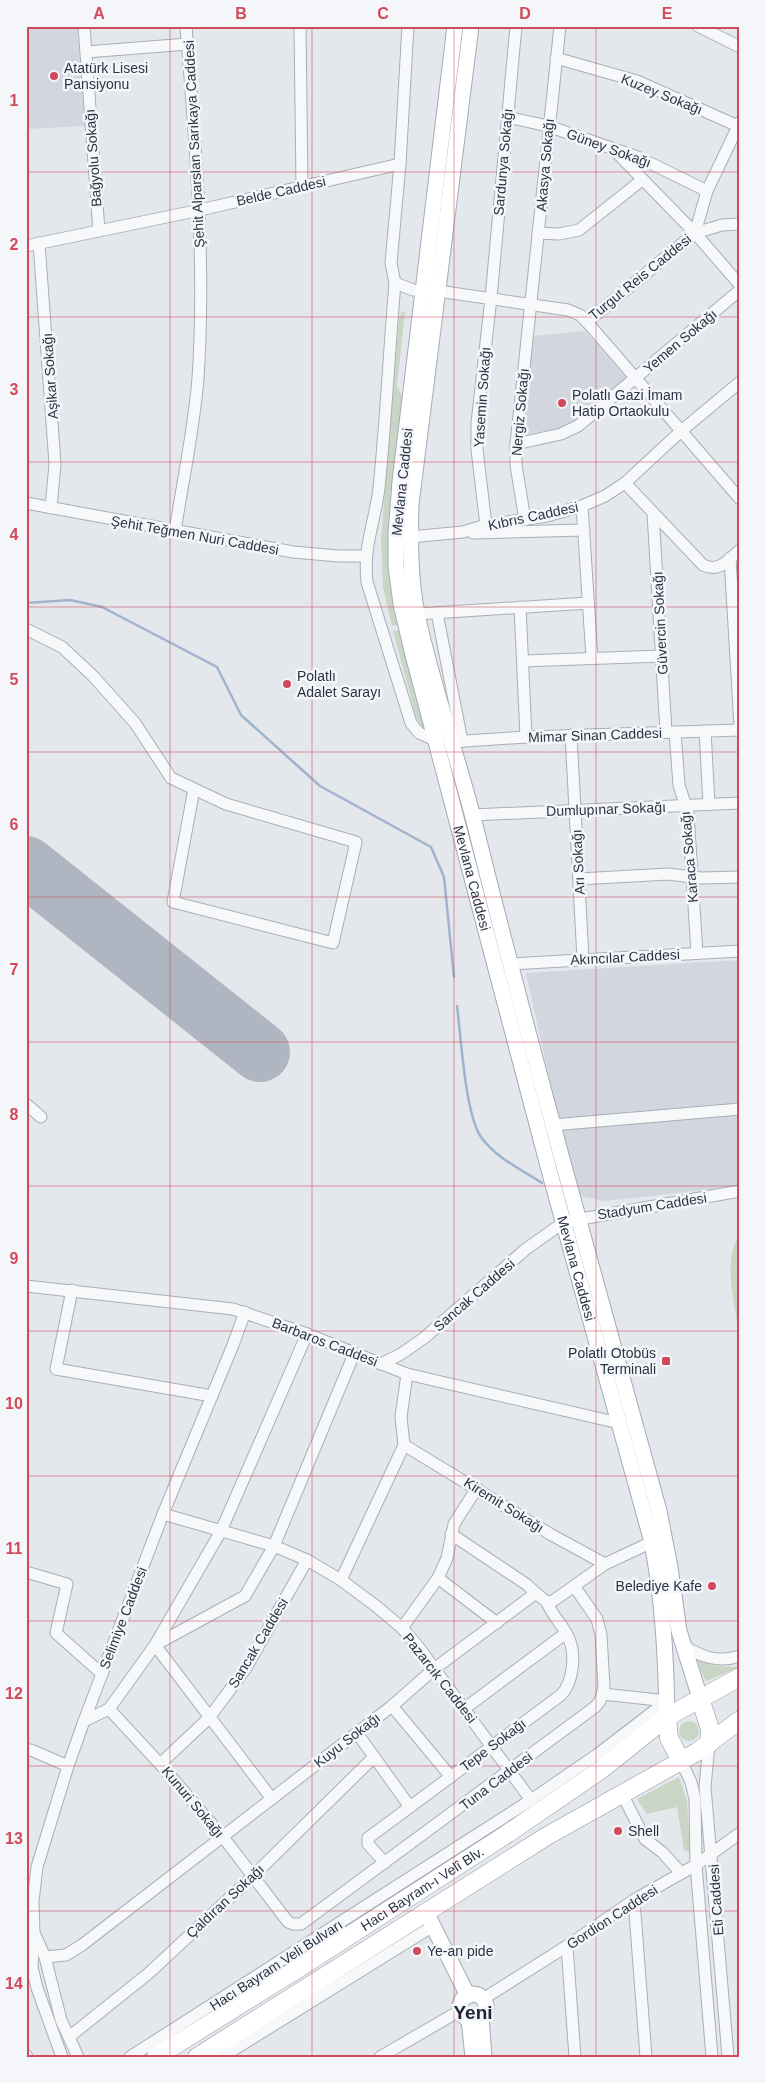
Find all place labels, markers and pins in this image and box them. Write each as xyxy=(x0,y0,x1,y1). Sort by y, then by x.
place label: Atatürk Lisesi Pansiyonu xyxy=(64,60,148,92)
marker: Atatürk Lisesi Pansiyonu xyxy=(48,70,60,82)
place label: Polatlı Gazi İmam Hatip Ortaokulu xyxy=(572,386,682,419)
marker: Polatlı Gazi İmam Hatip Ortaokulu xyxy=(556,397,568,409)
place label: Polatlı Adalet Sarayı xyxy=(297,668,381,700)
marker: Polatlı Adalet Sarayı xyxy=(281,678,293,690)
place label: Polatlı Otobüs Terminali xyxy=(568,1345,656,1377)
marker: Polatlı Otobüs Terminali xyxy=(660,1355,672,1367)
place label: Belediye Kafe xyxy=(616,1578,702,1594)
marker: Belediye Kafe xyxy=(706,1580,718,1592)
place label: Shell xyxy=(628,1823,659,1839)
marker: Shell xyxy=(612,1825,624,1837)
place label: Ye-an pide xyxy=(427,1943,494,1959)
marker: Ye-an pide xyxy=(411,1945,423,1957)

